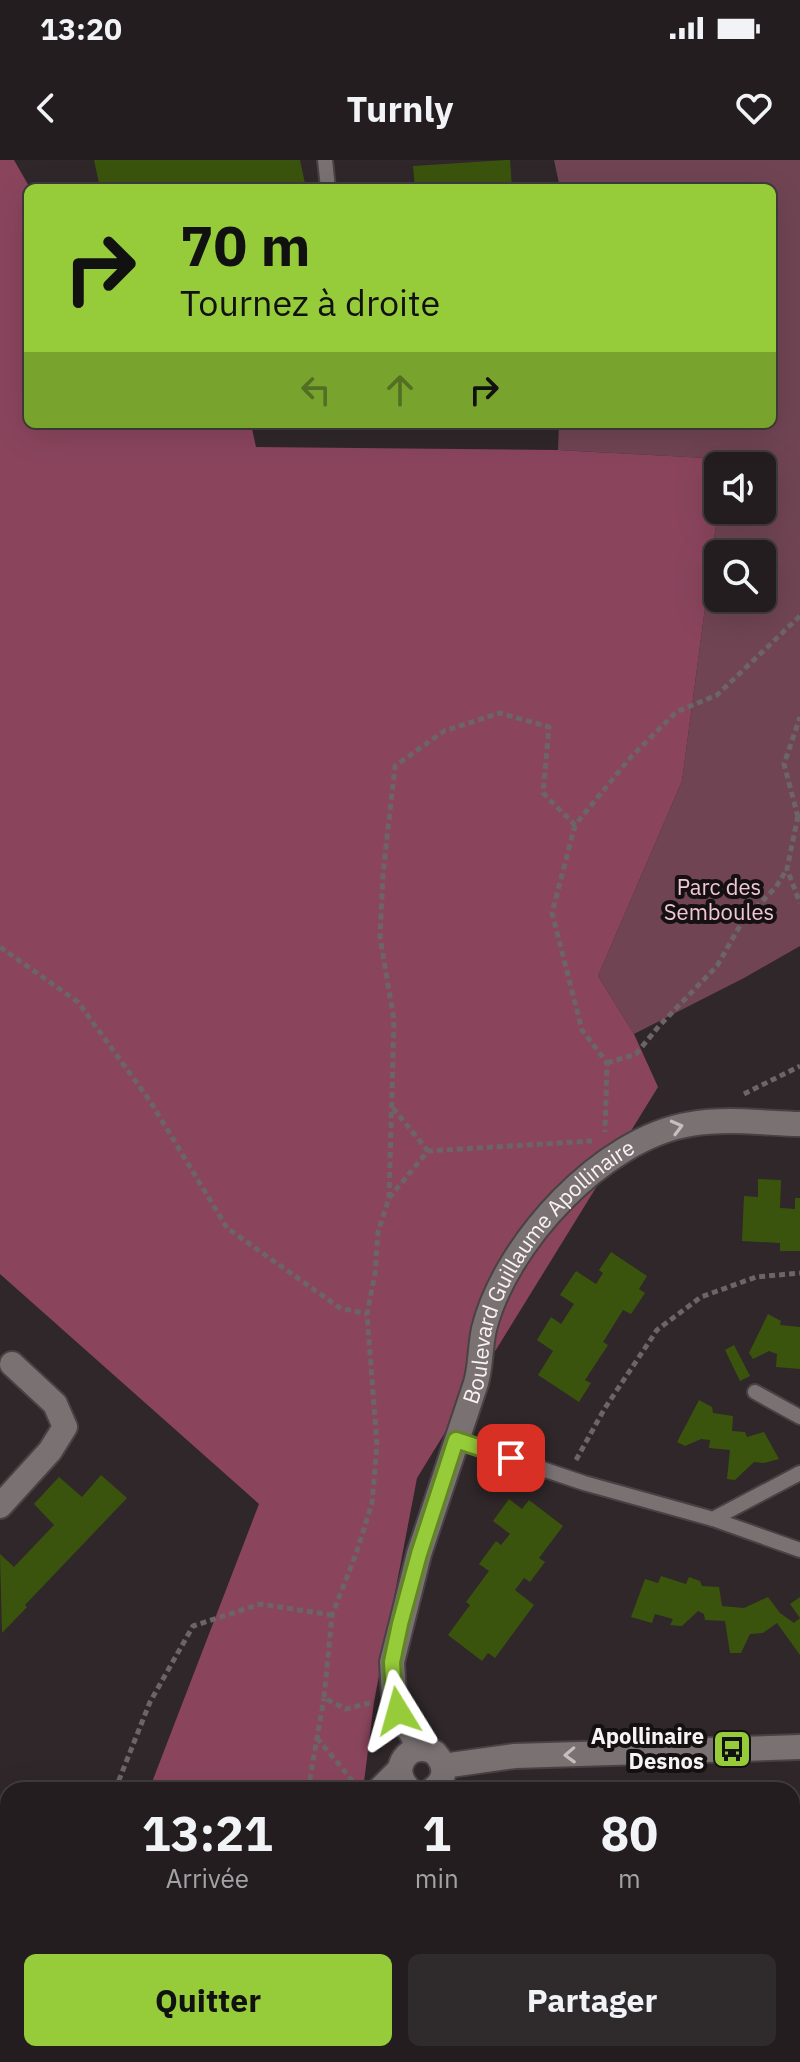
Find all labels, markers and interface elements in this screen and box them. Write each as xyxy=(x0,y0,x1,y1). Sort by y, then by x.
text: 13:20 xyxy=(40,9,122,48)
text: Turnly xyxy=(347,85,453,132)
icon: back xyxy=(24,86,68,130)
icon: heart xyxy=(732,86,776,130)
text: 70 m xyxy=(180,209,310,281)
icon: right xyxy=(48,216,152,320)
text: Tournez à droite xyxy=(180,279,440,326)
icon: left xyxy=(294,368,338,412)
icon: ahead xyxy=(378,368,422,412)
icon: right xyxy=(462,368,506,412)
map controls xyxy=(704,452,776,612)
button: sound xyxy=(704,452,776,524)
button: search xyxy=(704,540,776,612)
park label: Parc des Semboules xyxy=(664,872,774,926)
one-way arrow xyxy=(670,1120,684,1136)
street label: Boulevard Guillaume Apollinaire xyxy=(455,1132,640,1407)
pin xyxy=(477,1424,545,1492)
icon: arrive xyxy=(489,1436,533,1480)
position arrow xyxy=(356,1669,440,1753)
place label: Apollinaire Desnos xyxy=(591,1721,704,1775)
bus stop icon: Apollinaire Desnos xyxy=(711,1728,753,1770)
one-way arrow xyxy=(563,1746,576,1763)
text: 13:21 xyxy=(142,1802,273,1864)
text: 1 xyxy=(422,1802,451,1864)
text: 80 xyxy=(601,1802,658,1864)
text: Arrivée xyxy=(166,1861,249,1895)
text: min xyxy=(415,1861,459,1895)
text: m xyxy=(618,1861,641,1895)
button: Quitter xyxy=(24,1954,392,2046)
button: Partager xyxy=(408,1954,776,2046)

